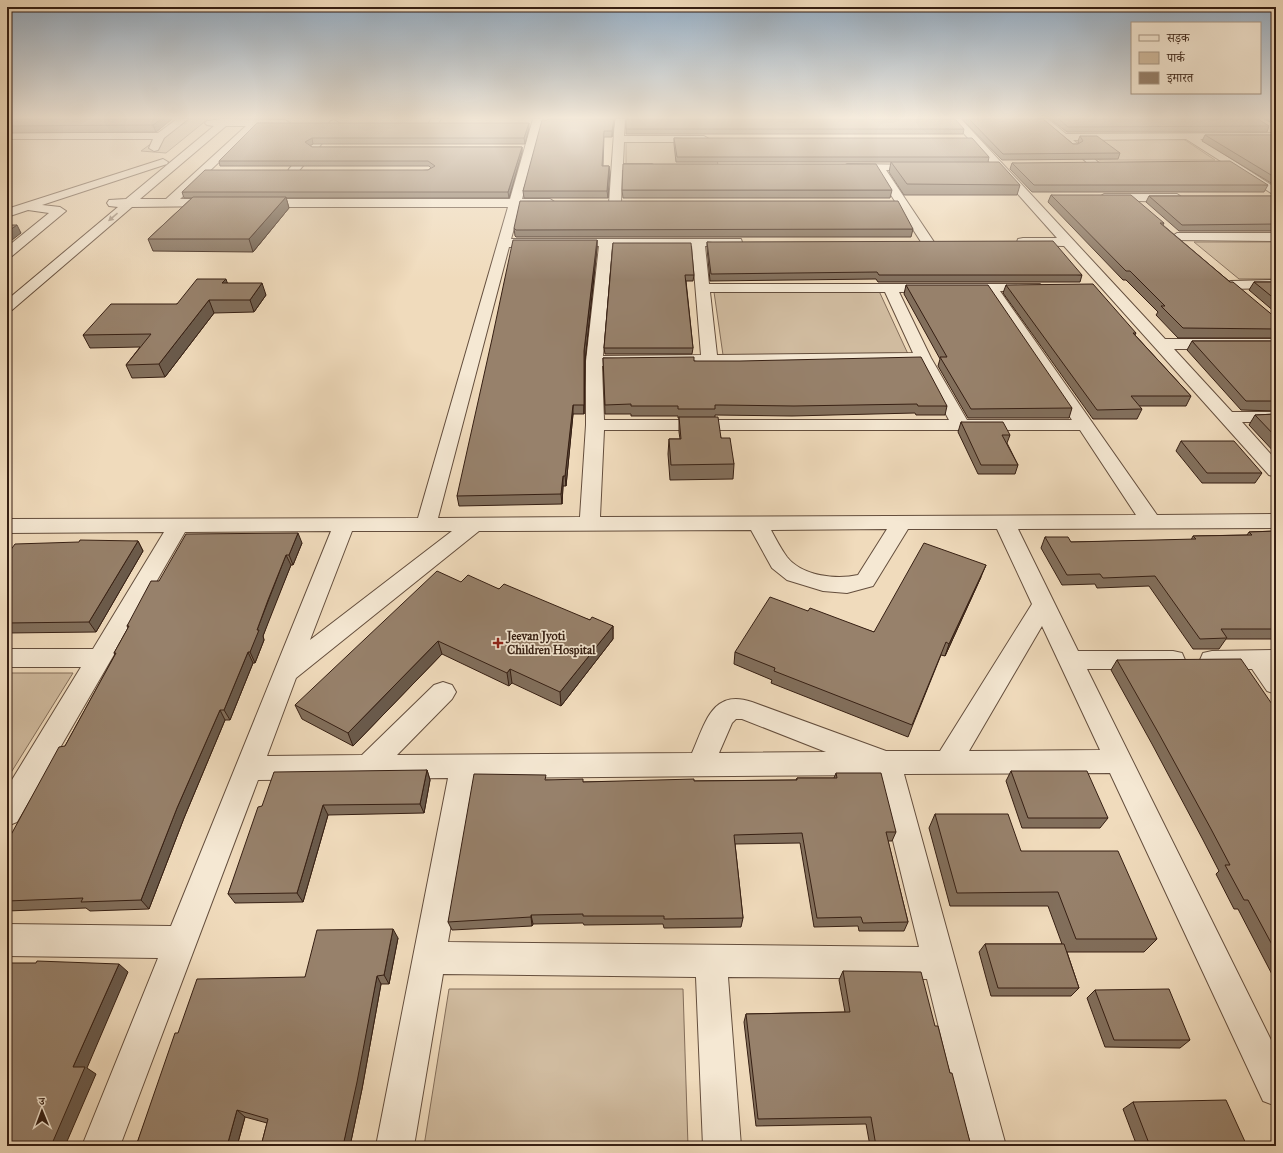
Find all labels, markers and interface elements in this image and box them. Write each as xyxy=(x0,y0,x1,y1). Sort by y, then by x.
legend xyxy=(1131,22,1261,94)
text: सड़क xyxy=(1166,31,1191,45)
text: पार्क xyxy=(1166,51,1186,65)
text: इमारत xyxy=(1166,71,1194,85)
one-way arrow xyxy=(107,212,118,221)
place label: Jeevan Jyoti Children Hospital xyxy=(505,629,596,658)
marker: Jeevan Jyoti Children Hospital xyxy=(492,637,504,649)
north arrow xyxy=(22,1091,62,1131)
text: उ xyxy=(38,1095,46,1108)

